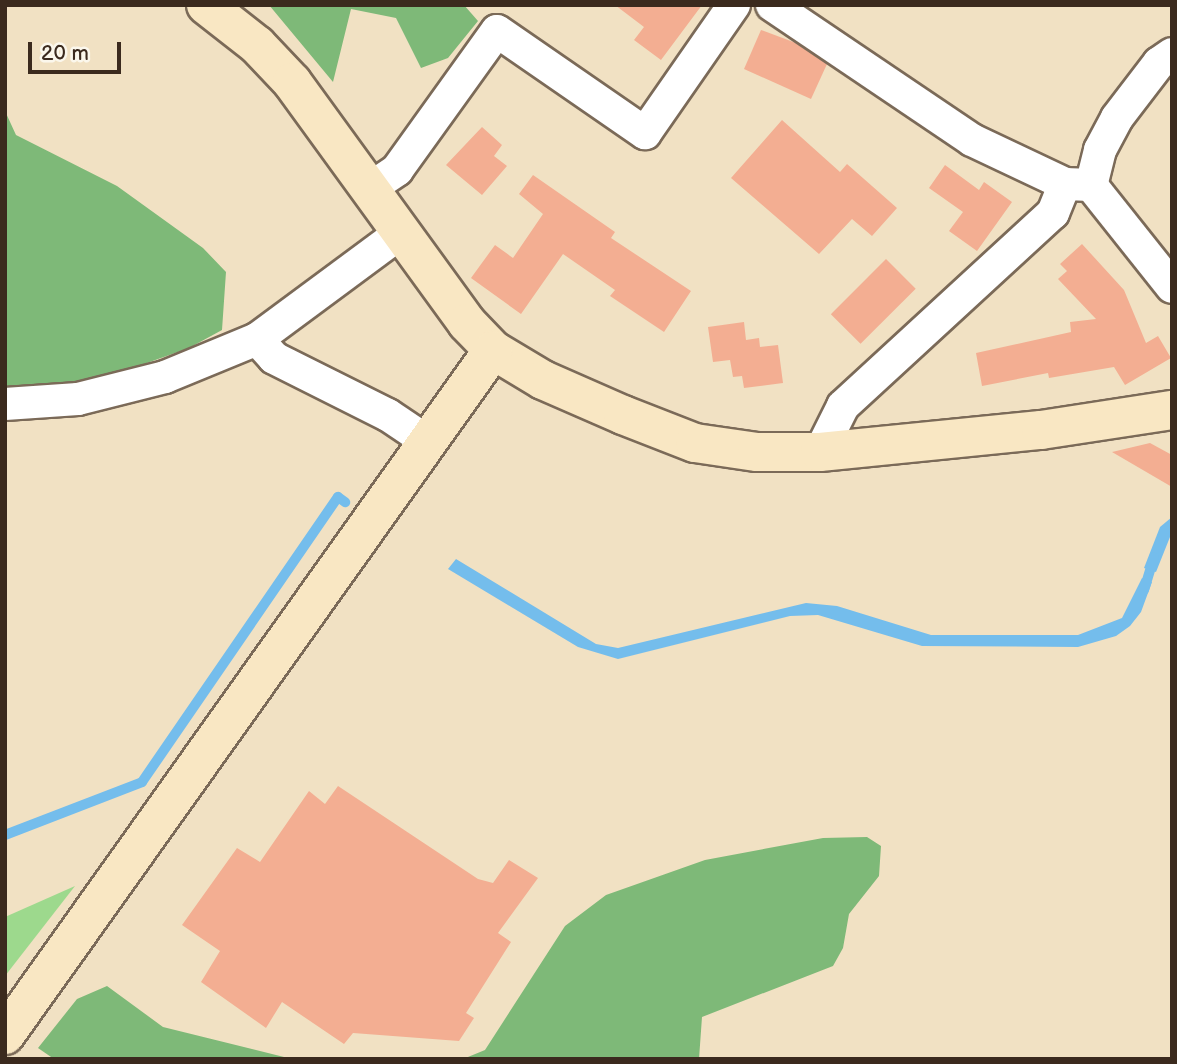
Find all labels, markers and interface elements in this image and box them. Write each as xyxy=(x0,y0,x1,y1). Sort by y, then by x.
scale bar xyxy=(32,28,124,72)
text: 20 m xyxy=(41,41,89,66)

